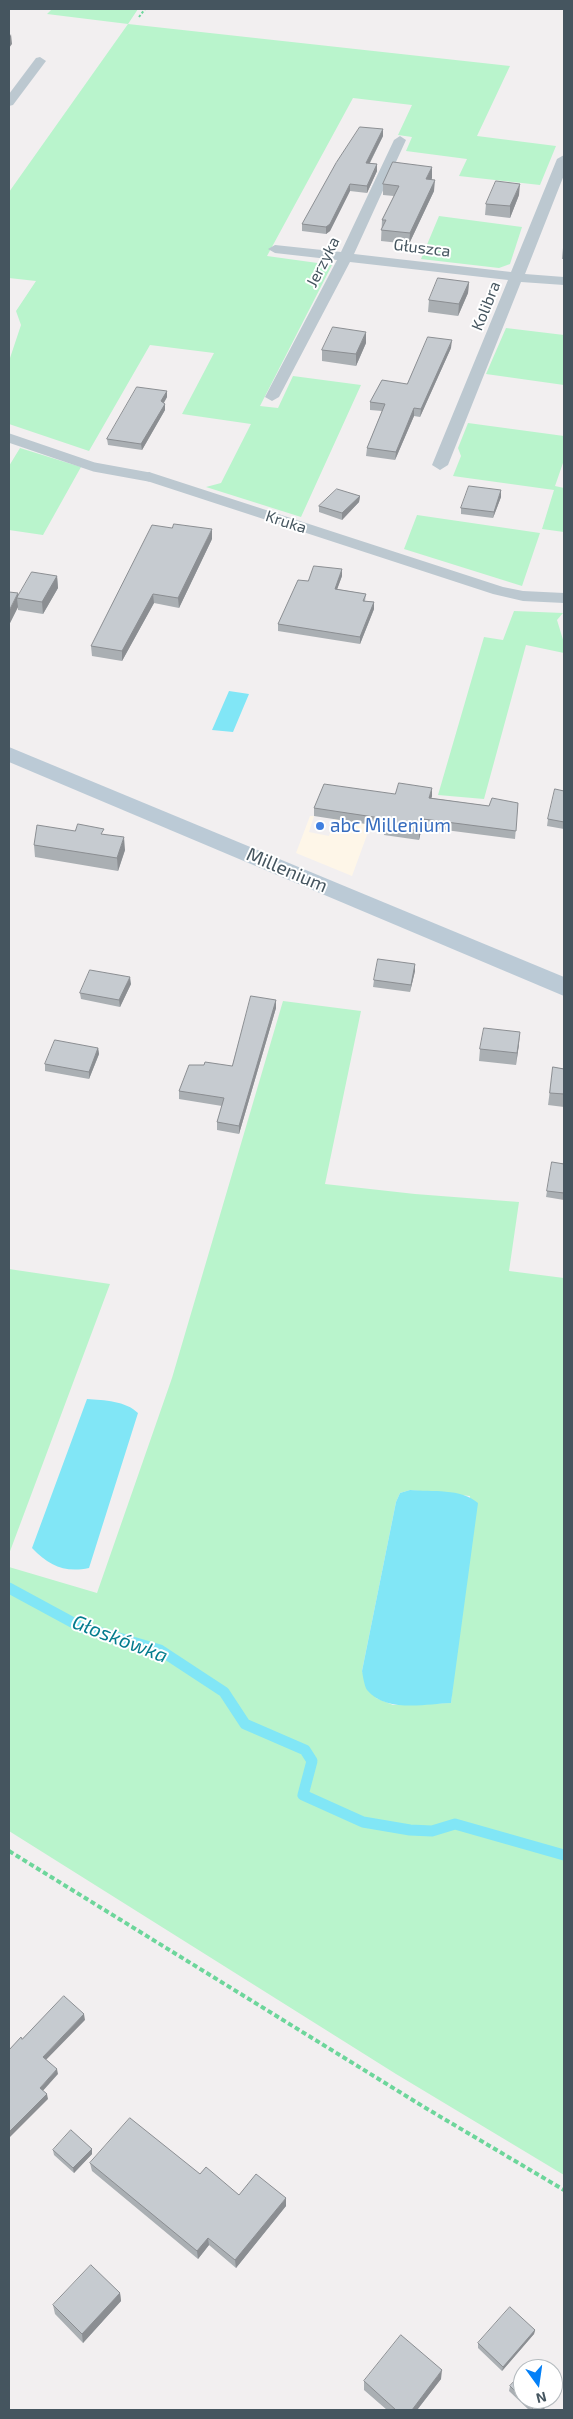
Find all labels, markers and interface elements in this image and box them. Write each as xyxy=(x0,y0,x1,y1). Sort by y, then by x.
street label: Jerzyka xyxy=(302,234,344,290)
street label: Głuszca xyxy=(392,235,452,261)
street label: Kolibra xyxy=(467,279,505,333)
street label: Kruka xyxy=(263,506,309,538)
place label: abc Millenium xyxy=(330,815,451,837)
marker: abc Millenium xyxy=(314,820,326,832)
street label: Millenium xyxy=(243,843,331,897)
water label: Głoskówka xyxy=(69,1610,171,1668)
north arrow xyxy=(513,2359,563,2409)
text: N xyxy=(535,2389,548,2408)

